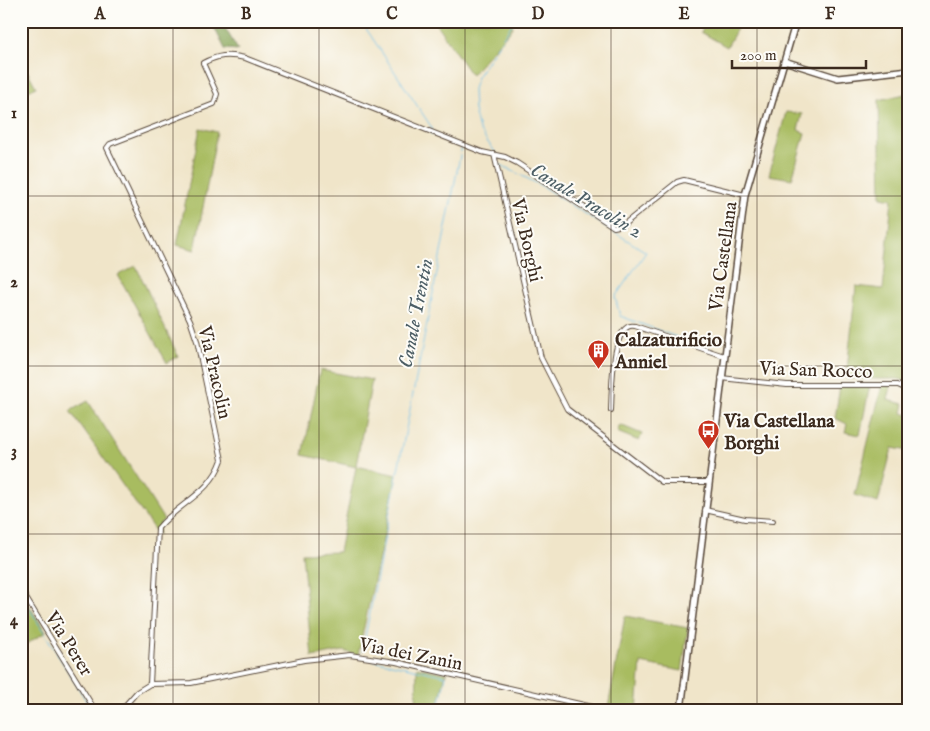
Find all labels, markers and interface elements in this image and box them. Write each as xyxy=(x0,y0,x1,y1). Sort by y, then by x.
text: A xyxy=(94,5,107,25)
text: B xyxy=(241,5,252,25)
text: C xyxy=(386,5,398,25)
text: D xyxy=(532,5,545,25)
text: E xyxy=(678,5,690,25)
text: F xyxy=(825,5,836,25)
scale bar xyxy=(732,38,866,70)
text: 200 m xyxy=(740,46,777,65)
text: 1 xyxy=(11,104,17,124)
water label: Canale Pracolin 2 xyxy=(526,158,647,244)
street label: Via Borghi xyxy=(505,195,547,285)
street label: Via Castellana xyxy=(704,199,744,314)
water label: Canale Trentin xyxy=(394,257,439,370)
text: 2 xyxy=(10,273,18,293)
street label: Via Pracolin xyxy=(191,323,236,421)
place label: Calzaturificio Anniel xyxy=(614,329,722,375)
building icon: Calzaturificio Anniel xyxy=(587,338,611,369)
street label: Via San Rocco xyxy=(758,357,873,385)
place label: Via Castellana Borghi xyxy=(723,410,835,456)
bus stop icon: Via Castellana Borghi xyxy=(696,419,720,450)
text: 3 xyxy=(11,442,17,462)
street label: Via Perer xyxy=(39,606,98,681)
text: 4 xyxy=(10,611,19,631)
street label: Via dei Zanin xyxy=(356,633,464,677)

